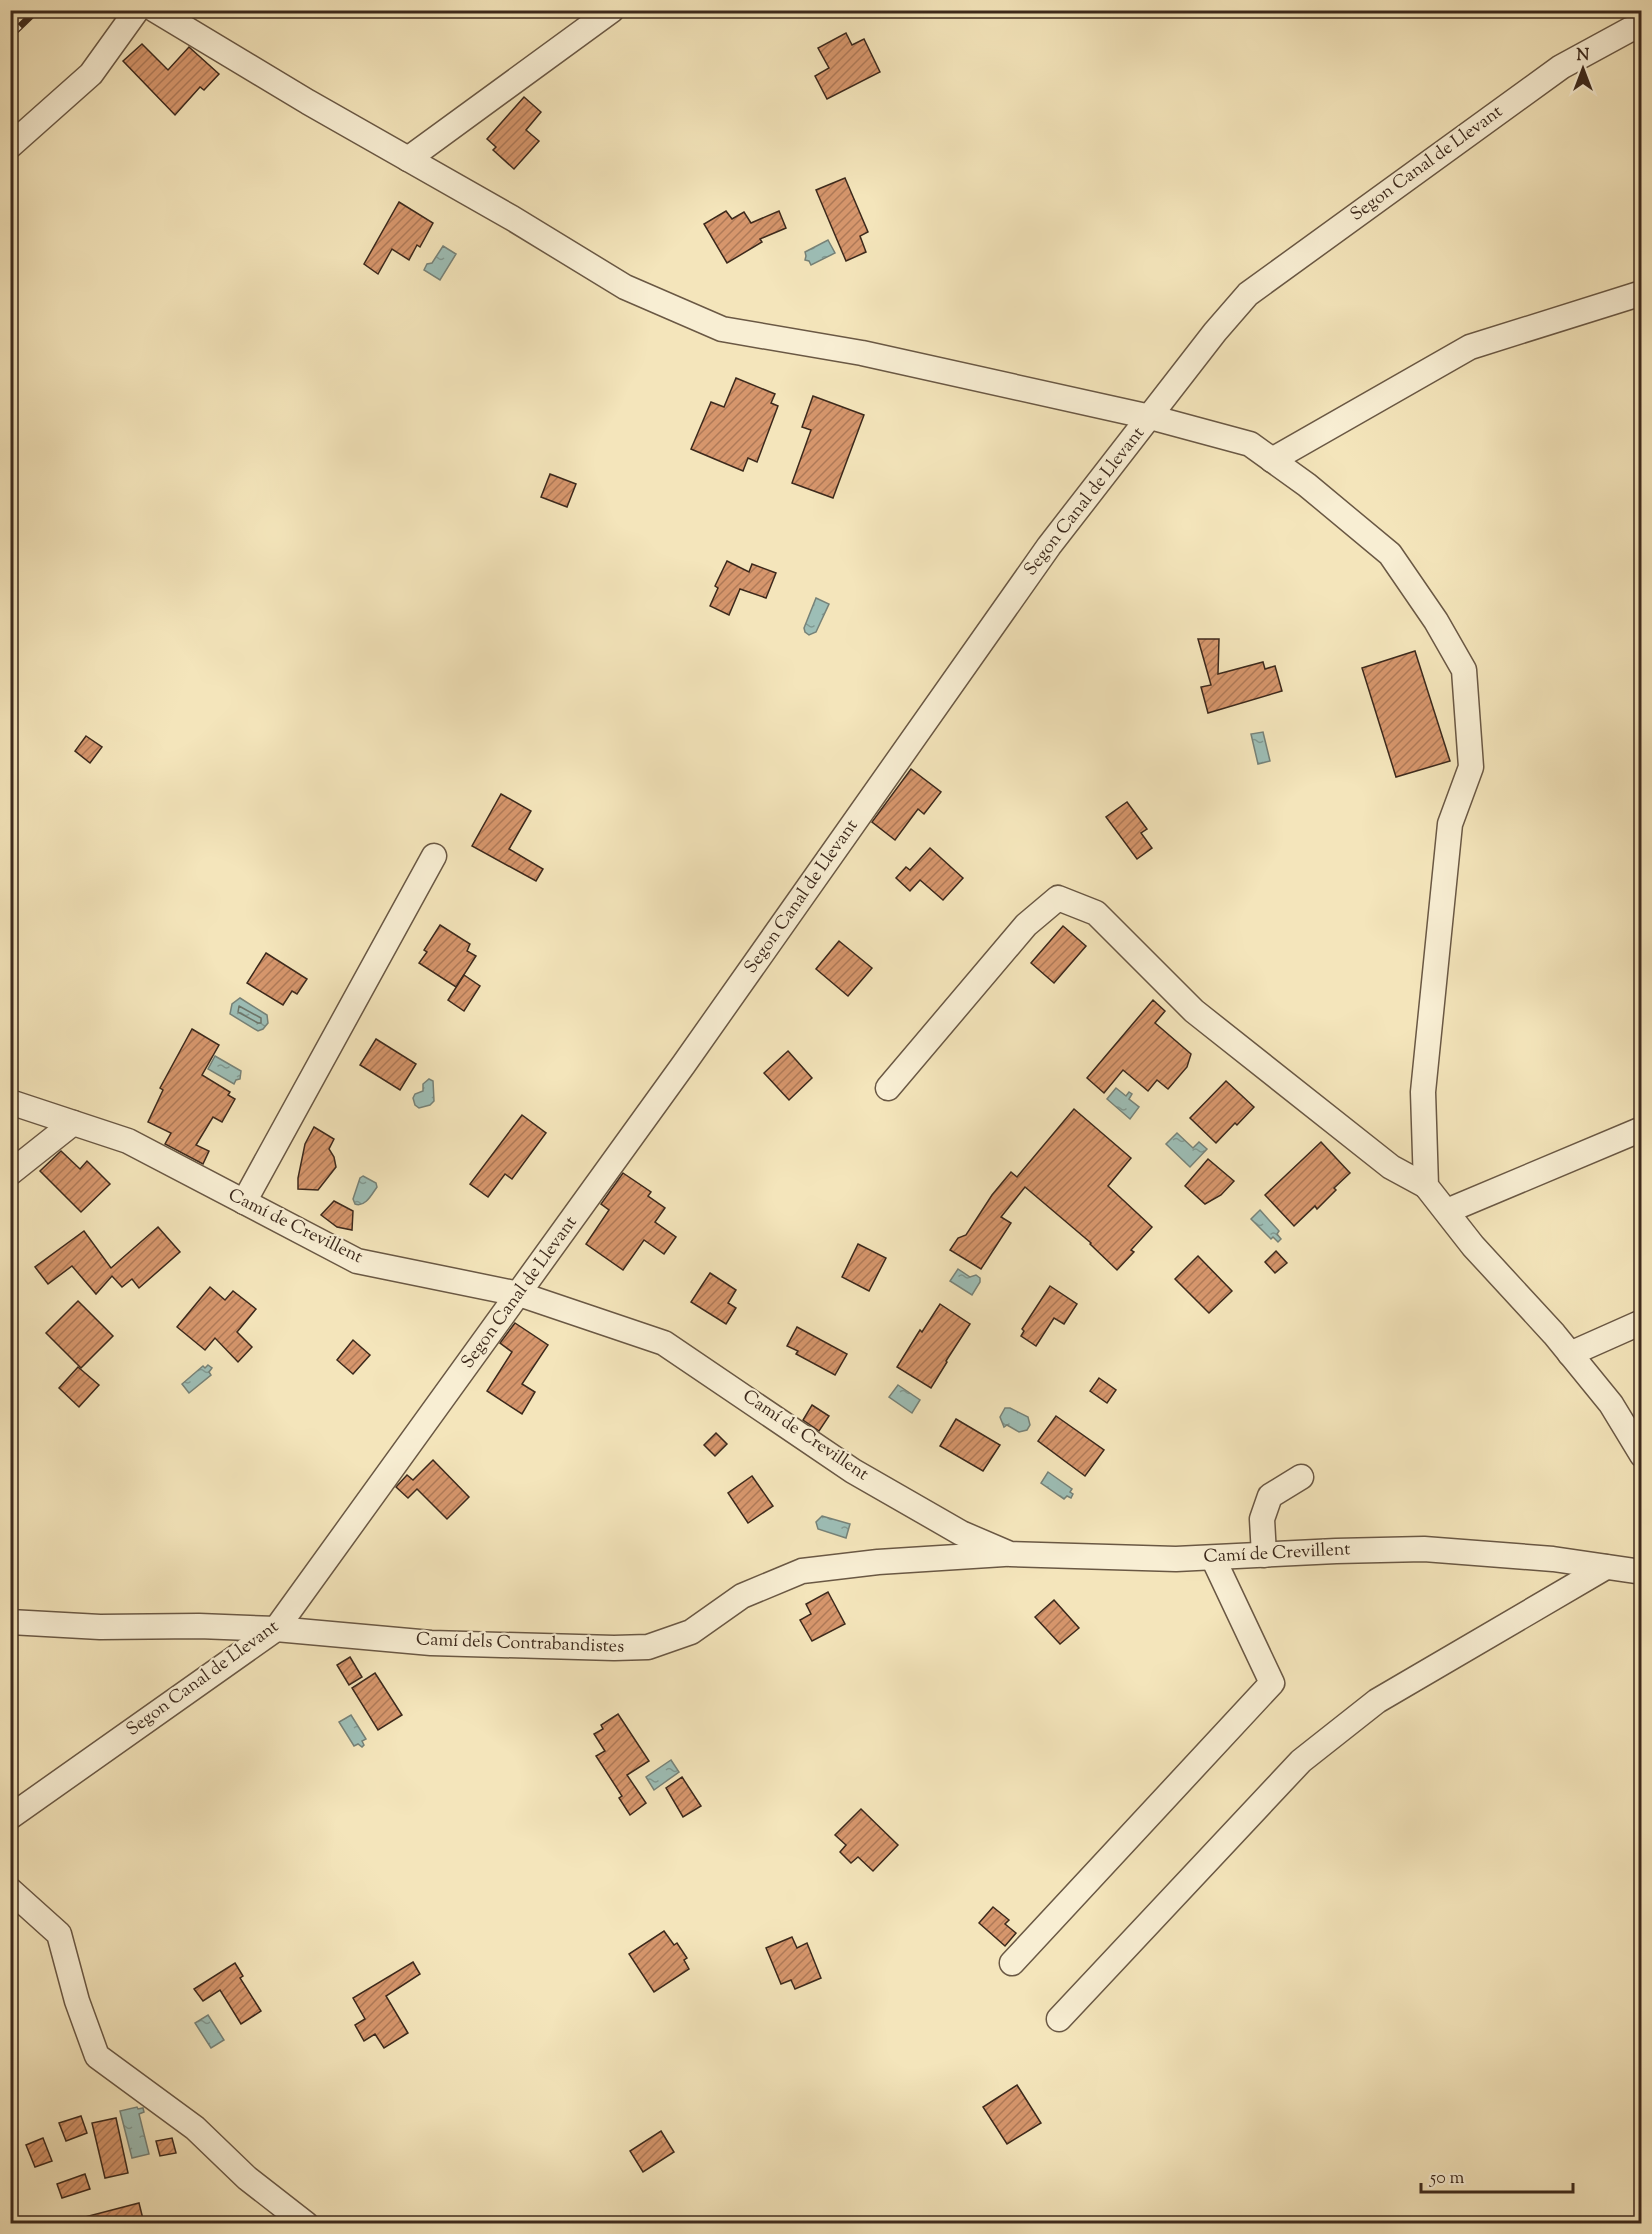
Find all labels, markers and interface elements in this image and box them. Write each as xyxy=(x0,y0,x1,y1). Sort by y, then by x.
north arrow xyxy=(1553,39,1613,99)
text: N xyxy=(1577,45,1590,68)
street label: Segon Canal de Llevant xyxy=(1345,100,1509,228)
street label: Segon Canal de Llevant xyxy=(1018,422,1152,582)
street label: Segon Canal de Llevant xyxy=(739,815,865,979)
street label: Camí de Crevillent xyxy=(223,1183,367,1271)
street label: Segon Canal de Llevant xyxy=(456,1211,584,1375)
street label: Camí de Crevillent xyxy=(737,1384,873,1488)
street label: Camí de Crevillent xyxy=(1203,1537,1351,1571)
street label: Segon Canal de Llevant xyxy=(121,1615,285,1743)
street label: Camí dels Contrabandistes xyxy=(415,1627,625,1661)
scale bar xyxy=(1421,2156,1572,2194)
text: 50 m xyxy=(1429,2166,1465,2192)

